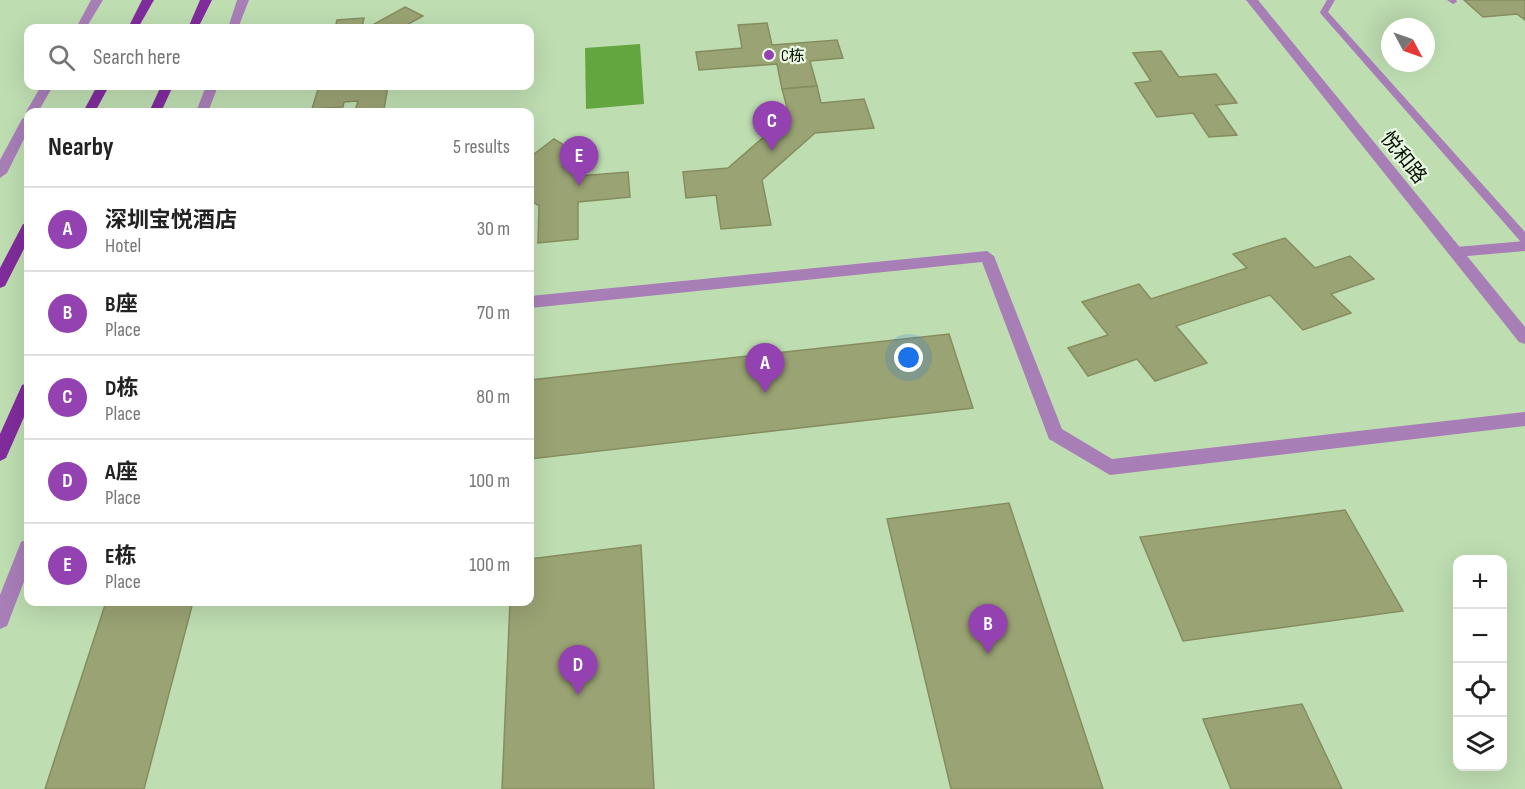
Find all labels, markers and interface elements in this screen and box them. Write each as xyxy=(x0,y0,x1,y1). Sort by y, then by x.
north arrow xyxy=(1381,18,1435,72)
search box xyxy=(24,24,534,90)
icon: search xyxy=(45,41,78,74)
text: Search here xyxy=(93,44,180,71)
place label: C栋 xyxy=(781,47,805,66)
marker: C栋 xyxy=(762,48,776,62)
pin: C xyxy=(752,102,792,151)
street label: 悦和路 xyxy=(1375,127,1431,188)
text: Nearby xyxy=(48,132,114,163)
text: 5 results xyxy=(453,135,510,159)
pin: E xyxy=(560,136,598,186)
text: 深圳宝悦酒店 xyxy=(105,207,237,234)
text: A xyxy=(63,217,72,241)
text: 30 m xyxy=(477,217,510,241)
text: Hotel xyxy=(105,234,141,258)
text: B座 xyxy=(105,291,137,318)
text: B xyxy=(63,301,72,325)
text: 70 m xyxy=(477,301,510,325)
text: Place xyxy=(105,318,141,342)
your location xyxy=(894,343,923,372)
pin: A xyxy=(746,344,784,393)
text: D栋 xyxy=(105,375,138,402)
text: C xyxy=(62,385,73,409)
text: 80 m xyxy=(476,385,510,409)
text: Place xyxy=(105,402,141,426)
text: A座 xyxy=(105,459,137,486)
text: D xyxy=(62,469,73,493)
text: 100 m xyxy=(469,469,510,493)
text: Place xyxy=(105,486,141,510)
text: E栋 xyxy=(105,543,137,570)
text: E xyxy=(63,553,72,577)
text: 100 m xyxy=(469,553,510,577)
map controls xyxy=(1453,555,1507,771)
button: + xyxy=(1453,555,1507,609)
text: Place xyxy=(105,570,141,594)
pin: B xyxy=(968,604,1008,654)
button: − xyxy=(1453,609,1507,663)
pin: D xyxy=(558,646,598,695)
button: locate xyxy=(1453,663,1507,717)
button: layers xyxy=(1453,717,1507,771)

